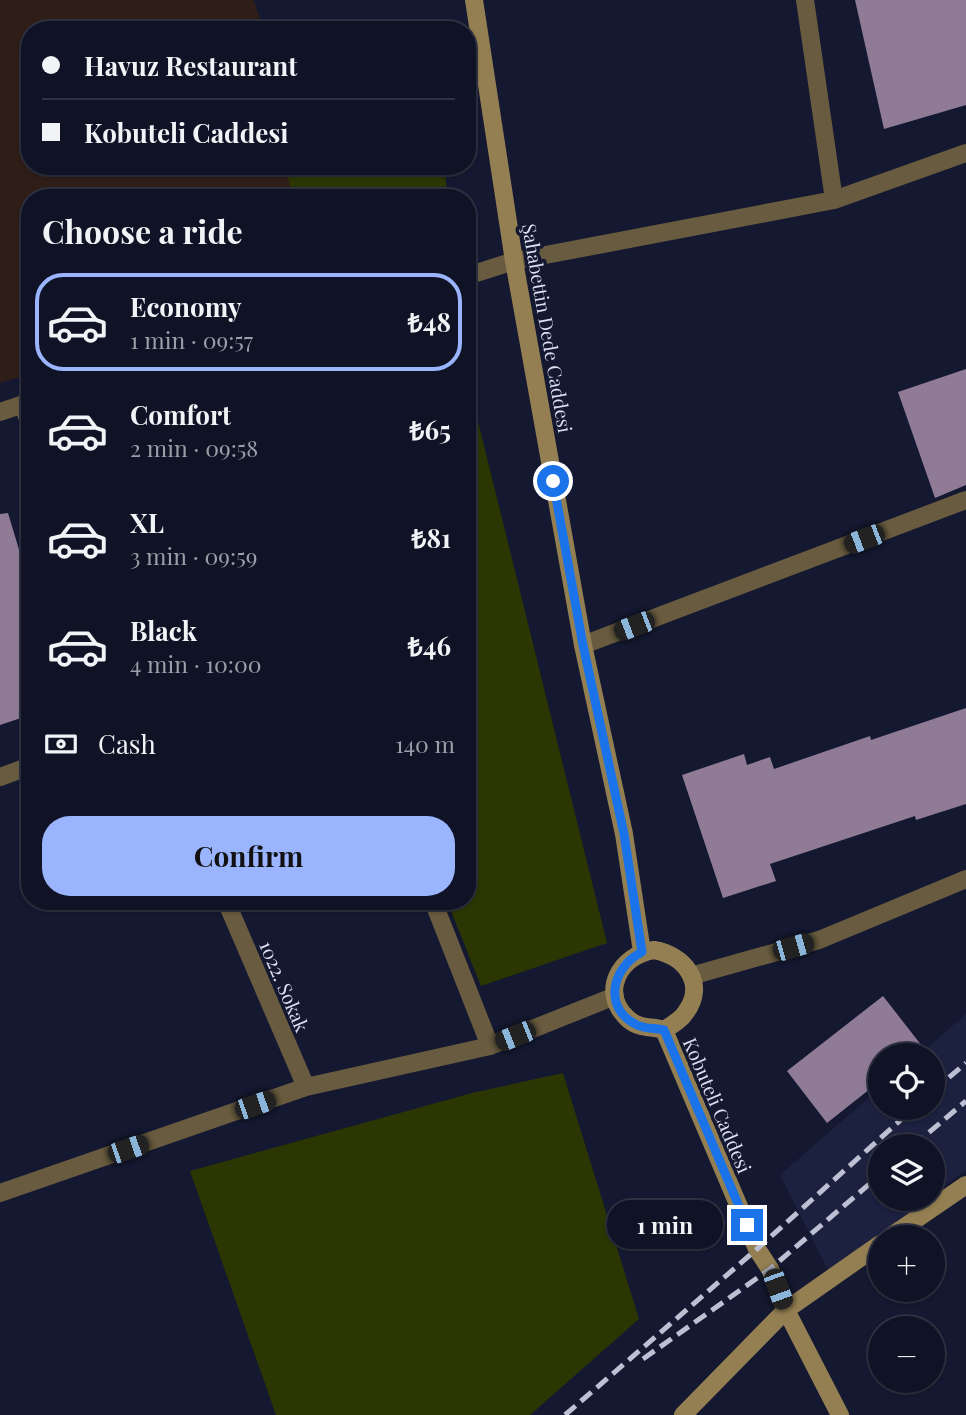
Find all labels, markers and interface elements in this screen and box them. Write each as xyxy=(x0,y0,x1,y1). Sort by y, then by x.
text: Havuz Restaurant xyxy=(84,48,297,83)
text: Kobuteli Caddesi xyxy=(84,115,289,150)
text: Choose a ride xyxy=(42,209,243,252)
street label: Şahabettin Dede Caddesi xyxy=(517,221,579,435)
text: Economy xyxy=(130,289,241,324)
icon: car xyxy=(46,291,109,354)
text: ₺48 xyxy=(408,304,451,339)
text: 1 min · 09:57 xyxy=(130,324,253,355)
text: Comfort xyxy=(130,397,231,432)
icon: car xyxy=(46,399,109,462)
text: ₺65 xyxy=(410,412,451,447)
text: 2 min · 09:58 xyxy=(130,432,258,463)
route start xyxy=(537,465,569,497)
text: XL xyxy=(130,505,164,540)
icon: car xyxy=(46,507,109,570)
text: ₺81 xyxy=(412,520,451,555)
car xyxy=(841,522,888,556)
text: 3 min · 09:59 xyxy=(130,540,257,571)
car xyxy=(611,609,658,643)
text: Black xyxy=(130,613,197,648)
icon: car xyxy=(46,615,109,678)
text: ₺46 xyxy=(408,628,451,663)
text: 4 min · 10:00 xyxy=(130,648,262,679)
icon: cash xyxy=(42,725,80,763)
text: Cash xyxy=(98,726,156,761)
text: 140 m xyxy=(395,728,455,759)
button: Confirm xyxy=(42,816,455,896)
car xyxy=(770,931,817,963)
street label: 1022. Sokak xyxy=(254,936,316,1036)
car xyxy=(492,1018,539,1054)
street label: Kobuteli Caddesi xyxy=(678,1033,758,1177)
map controls xyxy=(868,1043,945,1393)
button: locate xyxy=(868,1043,945,1120)
car xyxy=(232,1088,279,1122)
car xyxy=(105,1132,152,1166)
button: layers xyxy=(868,1134,945,1211)
callout: 1 min xyxy=(607,1200,722,1250)
text: 1 min xyxy=(637,1209,693,1240)
route end xyxy=(731,1209,763,1241)
button: + xyxy=(868,1225,945,1302)
car xyxy=(761,1266,796,1312)
button: − xyxy=(868,1316,945,1393)

